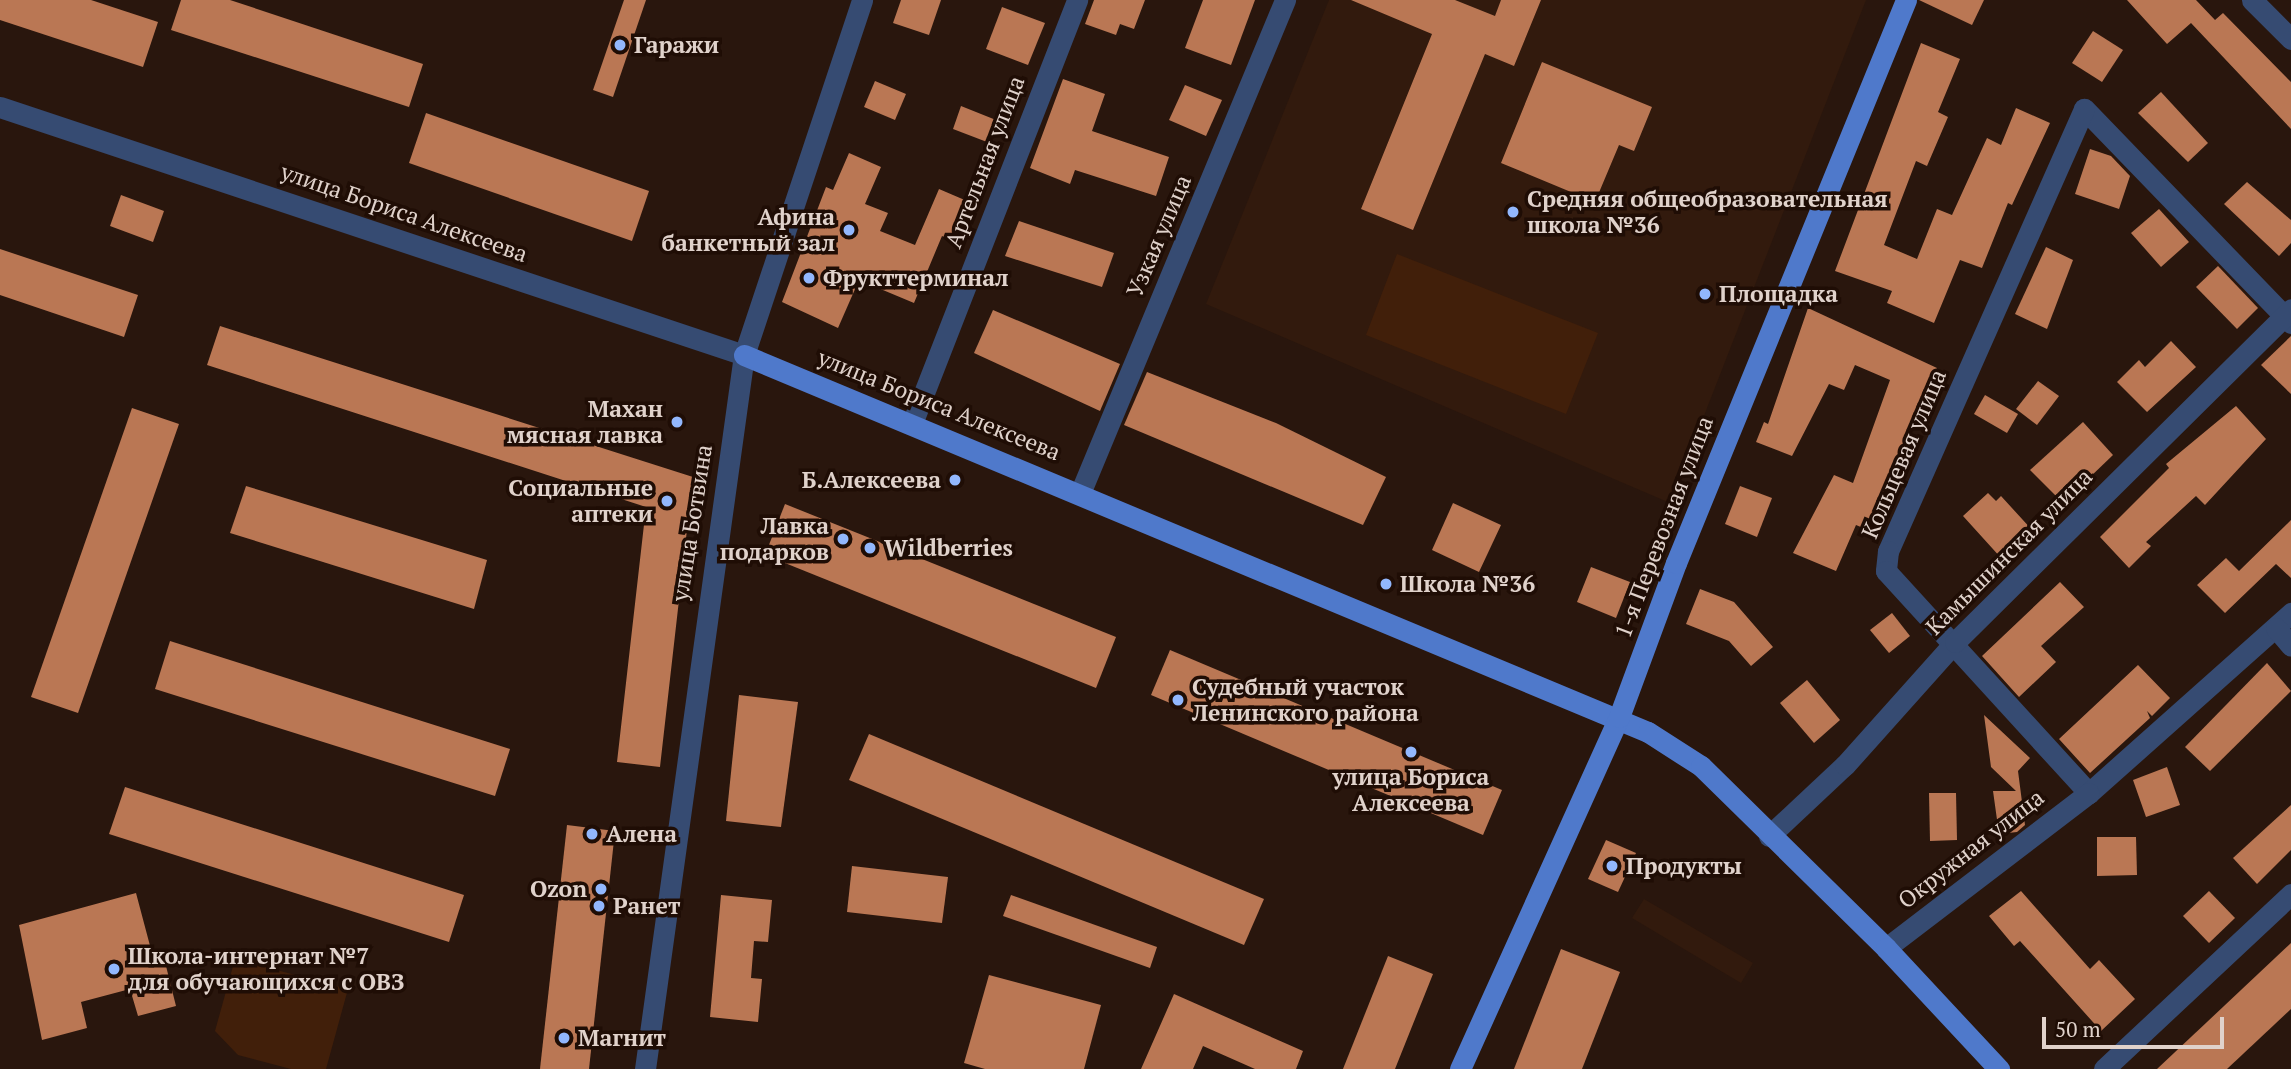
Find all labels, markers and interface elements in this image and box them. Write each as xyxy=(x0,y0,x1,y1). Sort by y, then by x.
place label: Гаражи xyxy=(634,31,719,59)
marker: Гаражи xyxy=(612,37,628,53)
street label: Артельная улица xyxy=(940,72,1030,252)
street label: улица Бориса Алексеева xyxy=(277,158,531,268)
street label: Узкая улица xyxy=(1121,171,1197,301)
place label: Средняя общеобразовательная школа №36 xyxy=(1527,185,1888,239)
place label: Афина банкетный зал xyxy=(662,203,835,257)
marker: Средняя общеобразовательная школа №36 xyxy=(1505,204,1521,220)
marker: Афина банкетный зал xyxy=(841,222,857,238)
place label: Фрукттерминал xyxy=(823,264,1009,292)
marker: Фрукттерминал xyxy=(801,270,817,286)
place label: Площадка xyxy=(1719,280,1838,308)
marker: Площадка xyxy=(1697,286,1713,302)
street label: улица Бориса Алексеева xyxy=(813,344,1065,466)
street label: Кольцевая улица xyxy=(1856,365,1952,543)
place label: Махан мясная лавка xyxy=(506,395,663,449)
street label: 1-я Перевозная улица xyxy=(1609,412,1719,642)
marker: Махан мясная лавка xyxy=(669,414,685,430)
street label: улица Ботвина xyxy=(666,443,718,603)
street label: Камышинская улица xyxy=(1920,463,2098,641)
place label: Б.Алексеева xyxy=(802,466,941,494)
marker: Б.Алексеева xyxy=(947,472,963,488)
place label: Социальные аптеки xyxy=(508,474,653,528)
marker: Социальные аптеки xyxy=(659,493,675,509)
place label: Лавка подарков xyxy=(720,512,829,566)
marker: Лавка подарков xyxy=(835,531,851,547)
place label: Wildberries xyxy=(884,534,1013,562)
marker: Wildberries xyxy=(862,540,878,556)
place label: Школа №36 xyxy=(1400,570,1535,598)
marker: Школа №36 xyxy=(1378,576,1394,592)
place label: Судебный участок Ленинского района xyxy=(1192,673,1419,727)
marker: Судебный участок Ленинского района xyxy=(1170,692,1186,708)
marker: улица Бориса Алексеева xyxy=(1403,744,1419,760)
place label: улица Бориса Алексеева xyxy=(1333,763,1489,817)
street label: Окружная улица xyxy=(1893,784,2049,914)
place label: Алена xyxy=(606,820,677,848)
marker: Алена xyxy=(584,826,600,842)
place label: Продукты xyxy=(1626,852,1742,880)
marker: Продукты xyxy=(1604,858,1620,874)
place label: Ozon xyxy=(530,875,587,903)
marker: Ozon xyxy=(593,881,609,897)
place label: Ранет xyxy=(613,892,680,920)
marker: Ранет xyxy=(591,898,607,914)
place label: Школа-интернат №7 для обучающихся с ОВЗ xyxy=(128,942,404,996)
marker: Школа-интернат №7 для обучающихся с ОВЗ xyxy=(106,961,122,977)
scale bar xyxy=(2046,1002,2228,1046)
text: 50 m xyxy=(2055,1015,2101,1043)
place label: Магнит xyxy=(578,1024,666,1052)
marker: Магнит xyxy=(556,1030,572,1046)

